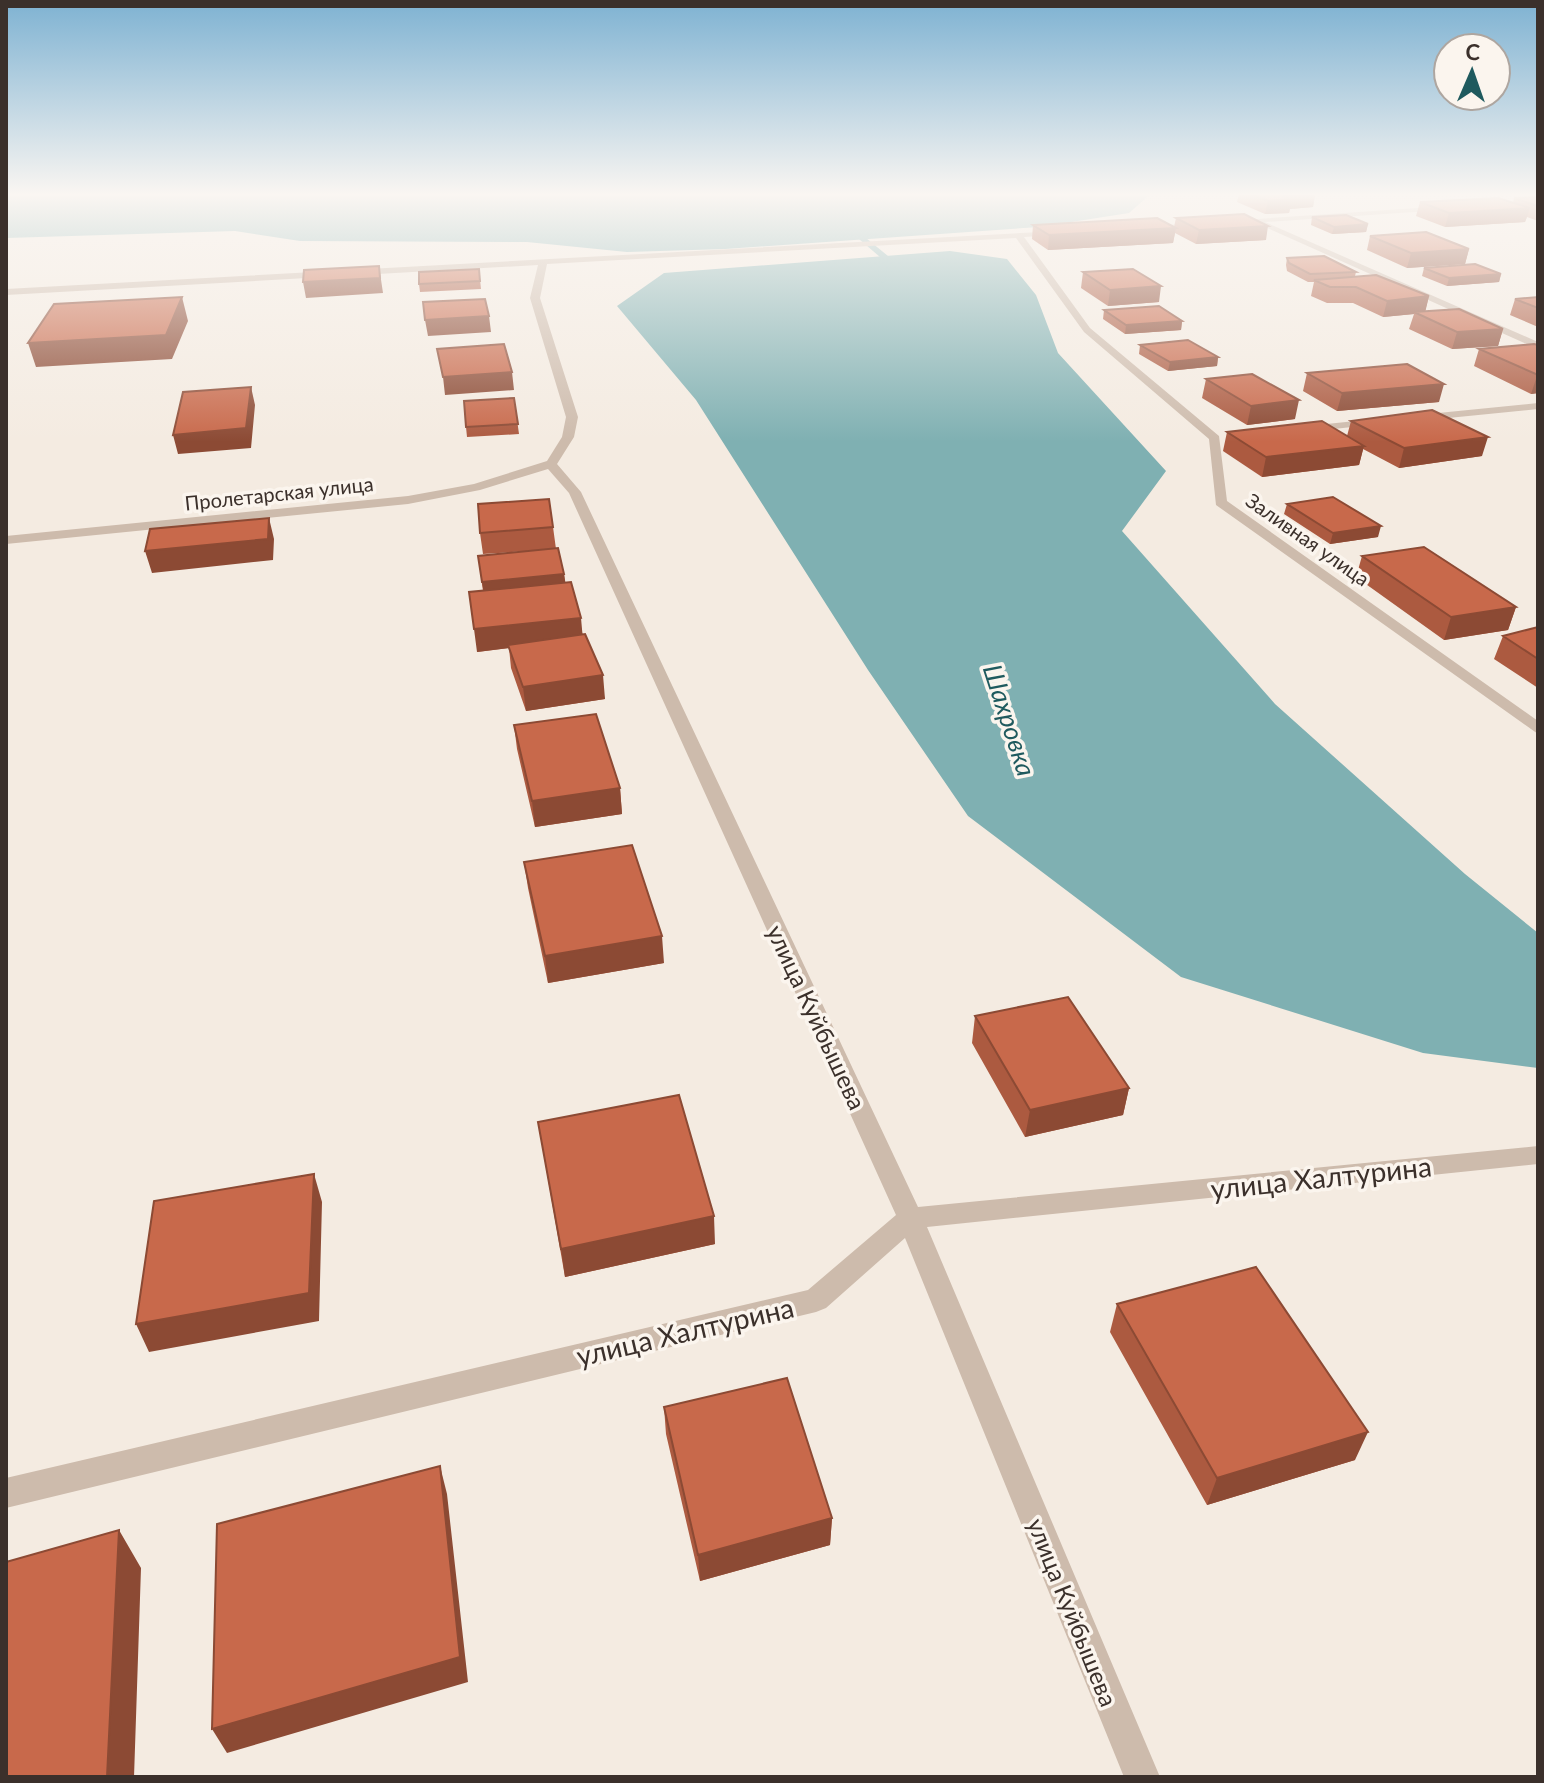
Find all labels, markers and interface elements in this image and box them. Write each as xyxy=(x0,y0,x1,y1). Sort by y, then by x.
north arrow xyxy=(1432,32,1512,112)
text: С xyxy=(1465,38,1481,65)
street label: Пролетарская улица xyxy=(184,471,374,515)
street label: Заливная улица xyxy=(1242,488,1374,590)
water label: Шахровка xyxy=(977,660,1043,780)
street label: улица Куйбышева xyxy=(762,920,872,1114)
street label: улица Халтурина xyxy=(1209,1148,1433,1206)
street label: улица Халтурина xyxy=(573,1289,797,1373)
street label: улица Куйбышева xyxy=(1022,1514,1124,1710)

